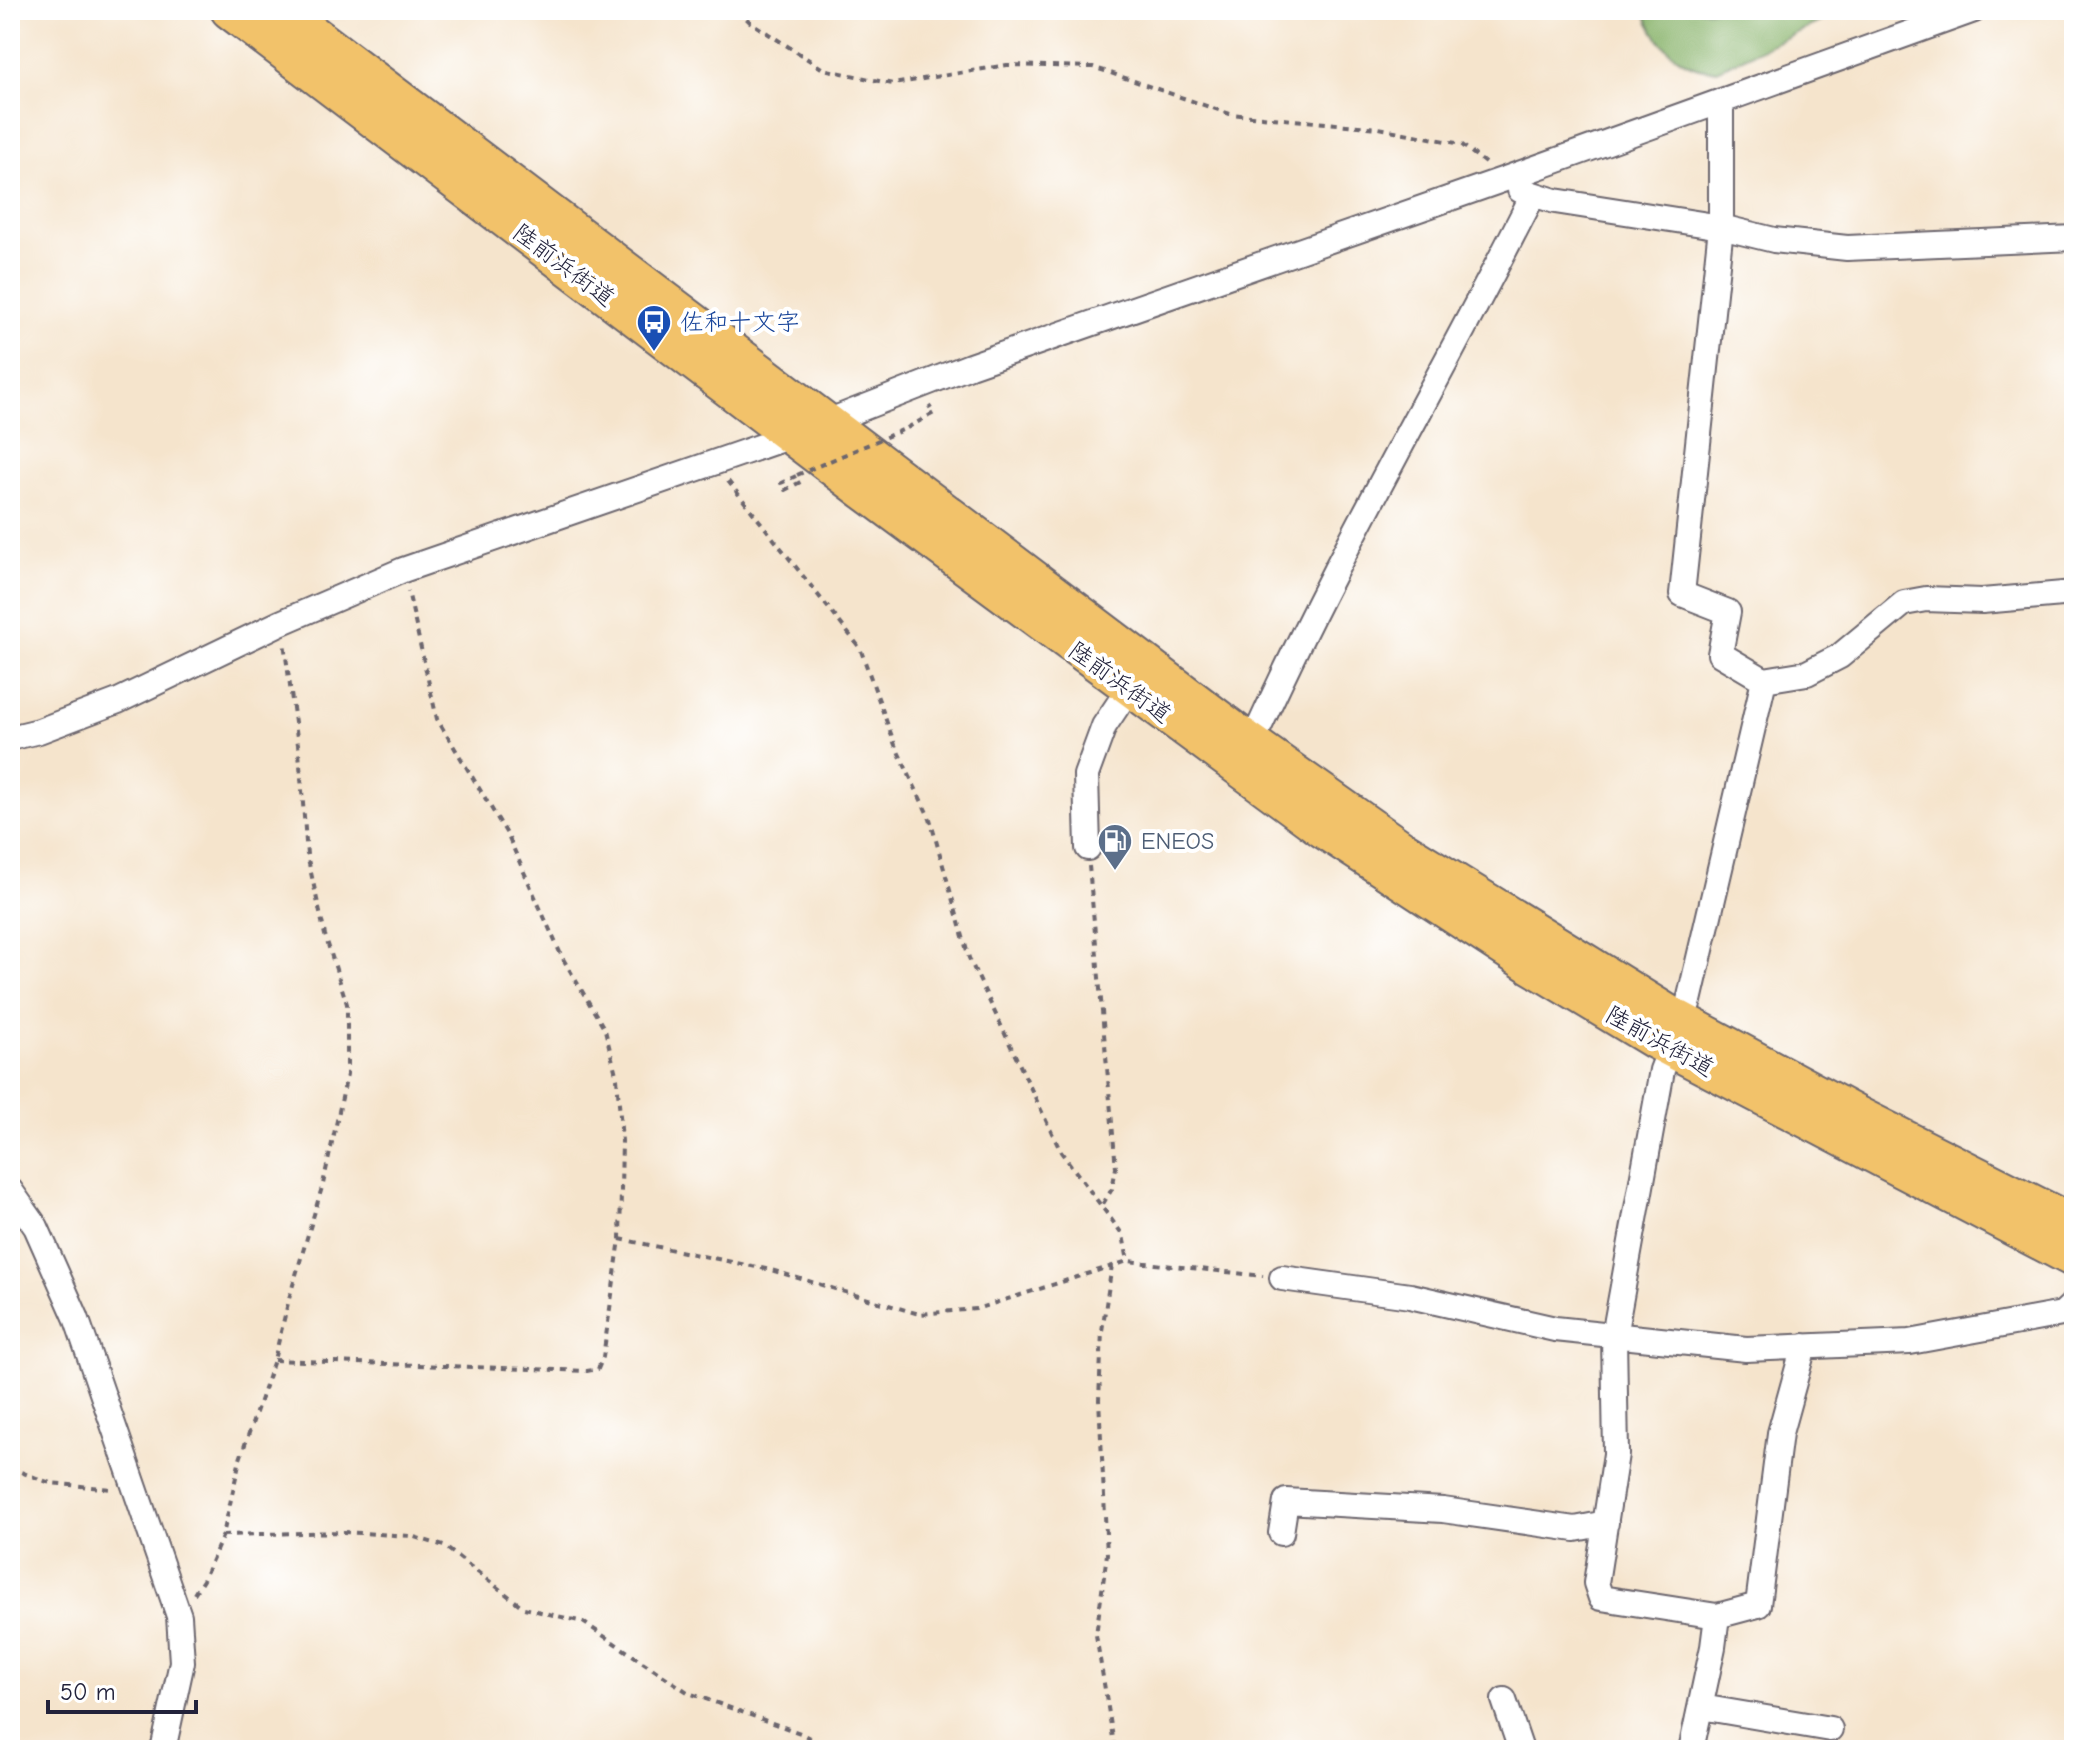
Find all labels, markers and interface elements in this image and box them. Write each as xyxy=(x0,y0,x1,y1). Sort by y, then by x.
street label: 陸前浜街道 xyxy=(508,218,620,312)
bus stop icon: 佐和十文字 xyxy=(635,303,673,353)
place label: 佐和十文字 xyxy=(680,308,800,336)
street label: 陸前浜街道 xyxy=(1063,635,1177,729)
fuel station icon: ENEOS xyxy=(1096,822,1134,872)
place label: ENEOS xyxy=(1141,827,1214,855)
street label: 陸前浜街道 xyxy=(1601,1000,1719,1082)
scale bar xyxy=(48,1664,196,1714)
text: 50 m xyxy=(60,1678,116,1706)

